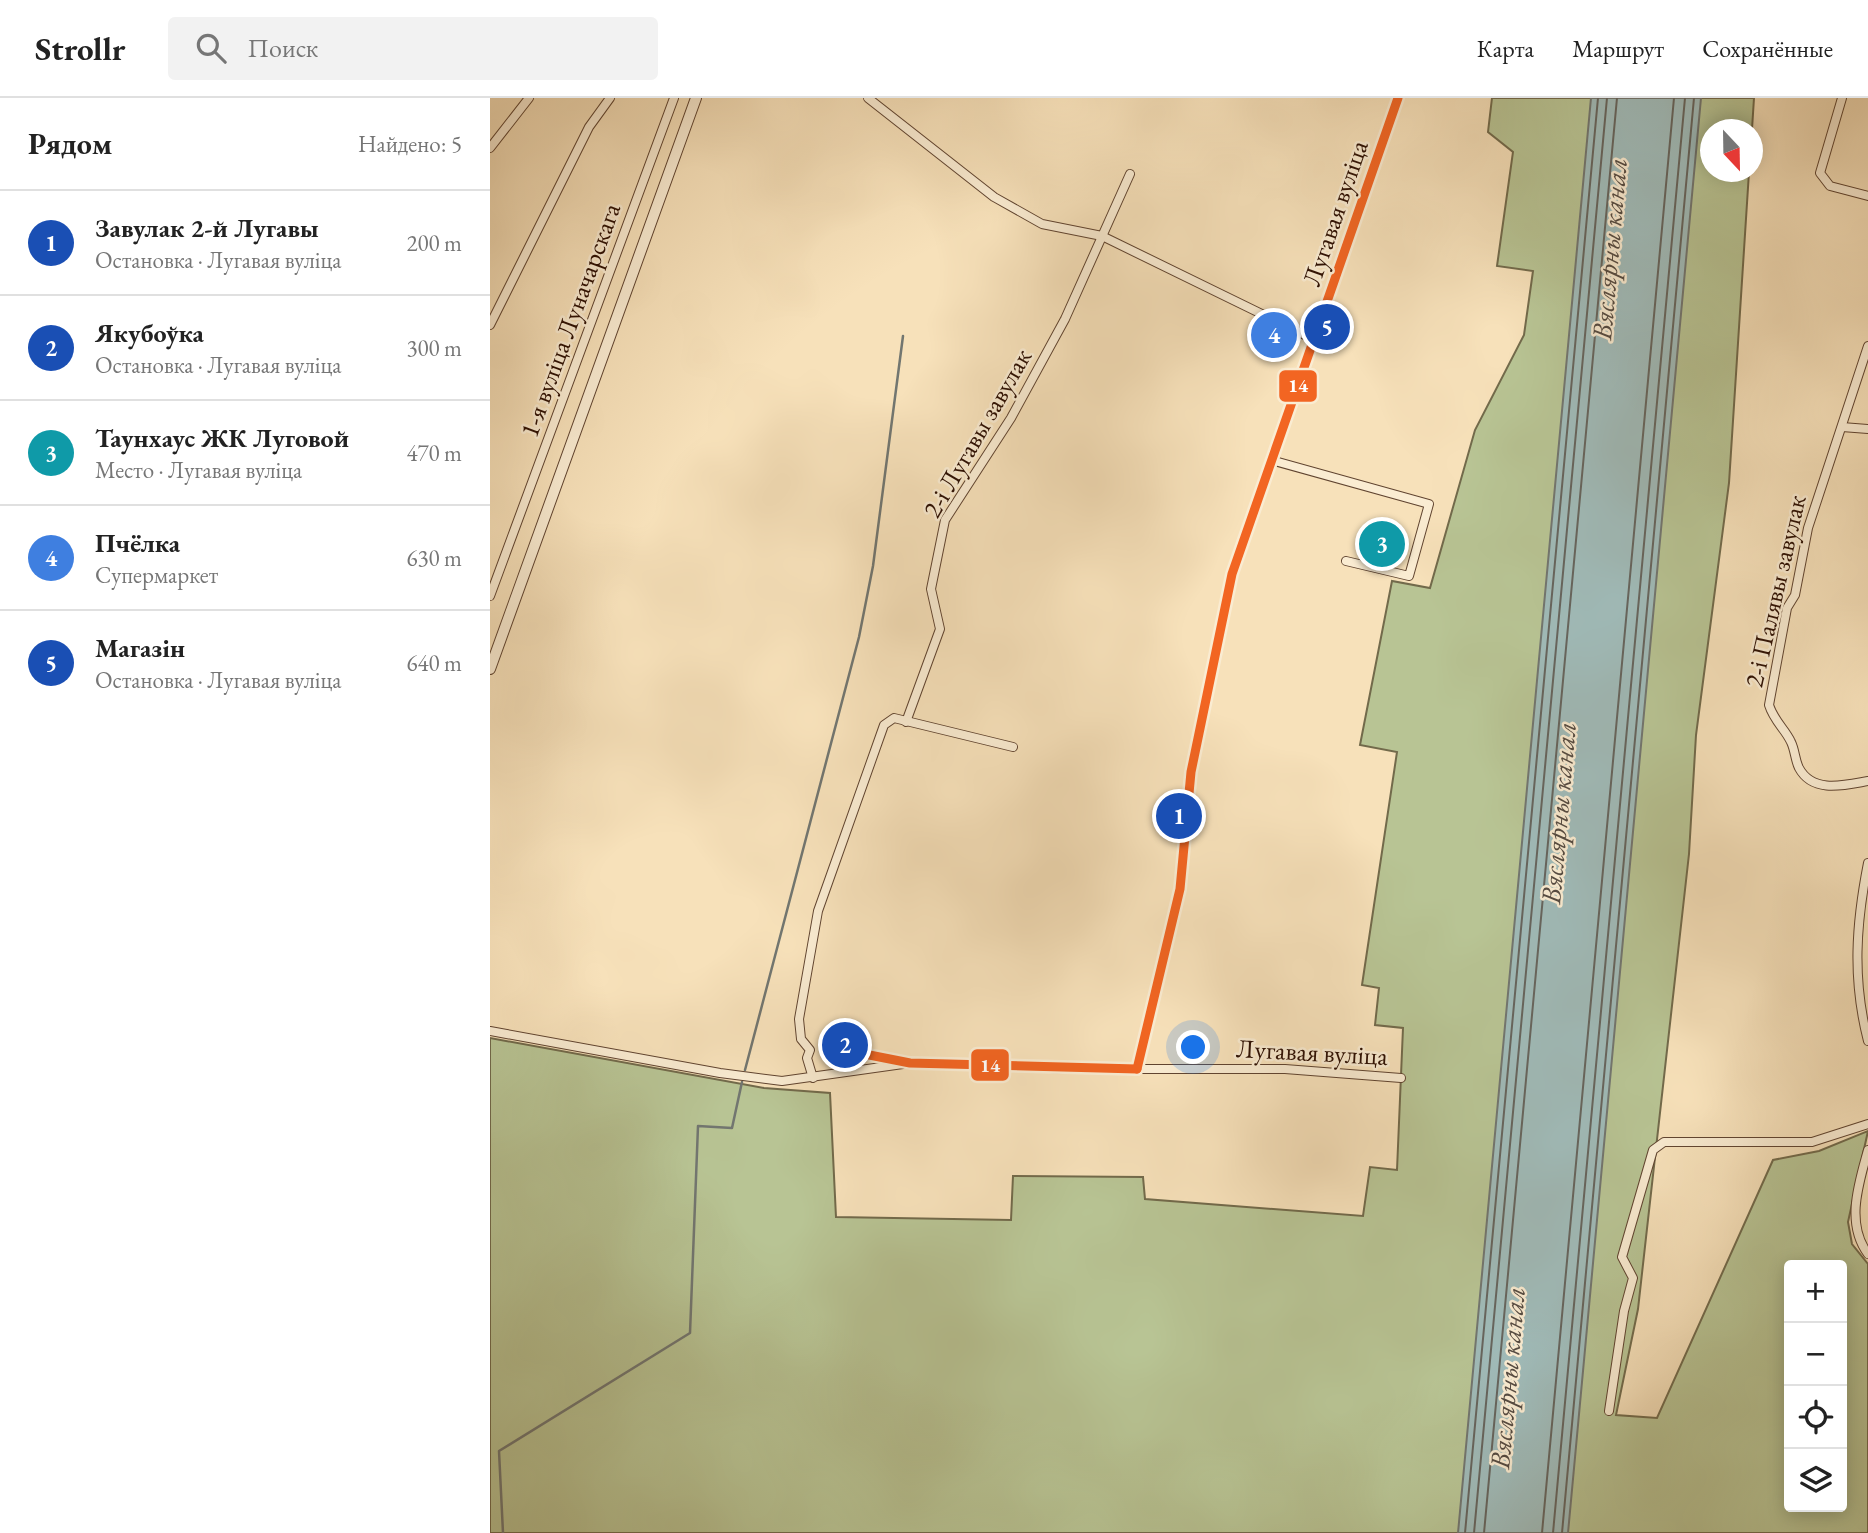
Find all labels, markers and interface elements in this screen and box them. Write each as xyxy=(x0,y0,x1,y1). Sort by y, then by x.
search box xyxy=(168,17,658,80)
text: Strollr xyxy=(35,27,126,70)
icon: search xyxy=(192,29,230,67)
text: Поиск xyxy=(248,31,318,65)
text: Карта xyxy=(1477,33,1534,64)
text: Маршрут xyxy=(1572,33,1664,64)
text: Сохранённые xyxy=(1702,33,1833,64)
north arrow xyxy=(1700,119,1763,182)
text: Рядом xyxy=(28,124,112,163)
text: Найдено: 5 xyxy=(358,129,462,159)
street label: Лугавая вуліца xyxy=(1294,135,1376,290)
water label: Вяслярны канал xyxy=(1583,156,1635,342)
street label: 1-я вуліца Луначарскага xyxy=(512,198,628,442)
text: Завулак 2-й Лугавы xyxy=(95,211,319,245)
text: 1 xyxy=(45,228,57,258)
text: 200 m xyxy=(406,228,462,258)
text: Остановка · Лугавая вуліца xyxy=(95,245,341,275)
pin: 5 xyxy=(1304,301,1350,353)
pin: 4 xyxy=(1251,309,1297,361)
text: Якубоўка xyxy=(95,316,204,350)
text: 2 xyxy=(45,333,57,363)
text: 300 m xyxy=(406,333,462,363)
street label: 2-і Лугавы завулак xyxy=(915,342,1039,524)
text: Остановка · Лугавая вуліца xyxy=(95,350,341,380)
line badge: 14 xyxy=(1278,369,1318,403)
text: 14 xyxy=(1288,373,1309,398)
text: Таунхаус ЖК Луговой xyxy=(95,421,349,455)
text: 3 xyxy=(45,438,57,468)
text: 470 m xyxy=(406,438,462,468)
text: Место · Лугавая вуліца xyxy=(95,455,302,485)
street label: 2-і Палявы завулак xyxy=(1736,491,1814,690)
pin: 3 xyxy=(1359,518,1405,570)
text: Пчёлка xyxy=(95,526,180,560)
text: 4 xyxy=(45,543,57,573)
text: 630 m xyxy=(406,543,462,573)
text: Супермаркет xyxy=(95,560,218,590)
text: Магазін xyxy=(95,631,185,665)
text: 5 xyxy=(45,648,57,678)
text: 640 m xyxy=(406,648,462,678)
text: Остановка · Лугавая вуліца xyxy=(95,665,341,695)
water label: Вяслярны канал xyxy=(1532,720,1584,906)
pin: 1 xyxy=(1156,790,1202,842)
pin: 2 xyxy=(822,1019,868,1071)
your location xyxy=(1176,1030,1210,1064)
street label: Лугавая вуліца xyxy=(1235,1031,1389,1073)
line badge: 14 xyxy=(970,1048,1010,1082)
text: 14 xyxy=(980,1053,1001,1078)
map controls xyxy=(1784,1260,1847,1512)
button: + xyxy=(1784,1260,1847,1323)
water label: Вяслярны канал xyxy=(1481,1285,1533,1471)
button: − xyxy=(1784,1323,1847,1386)
button: locate xyxy=(1784,1386,1847,1449)
button: layers xyxy=(1784,1449,1847,1512)

